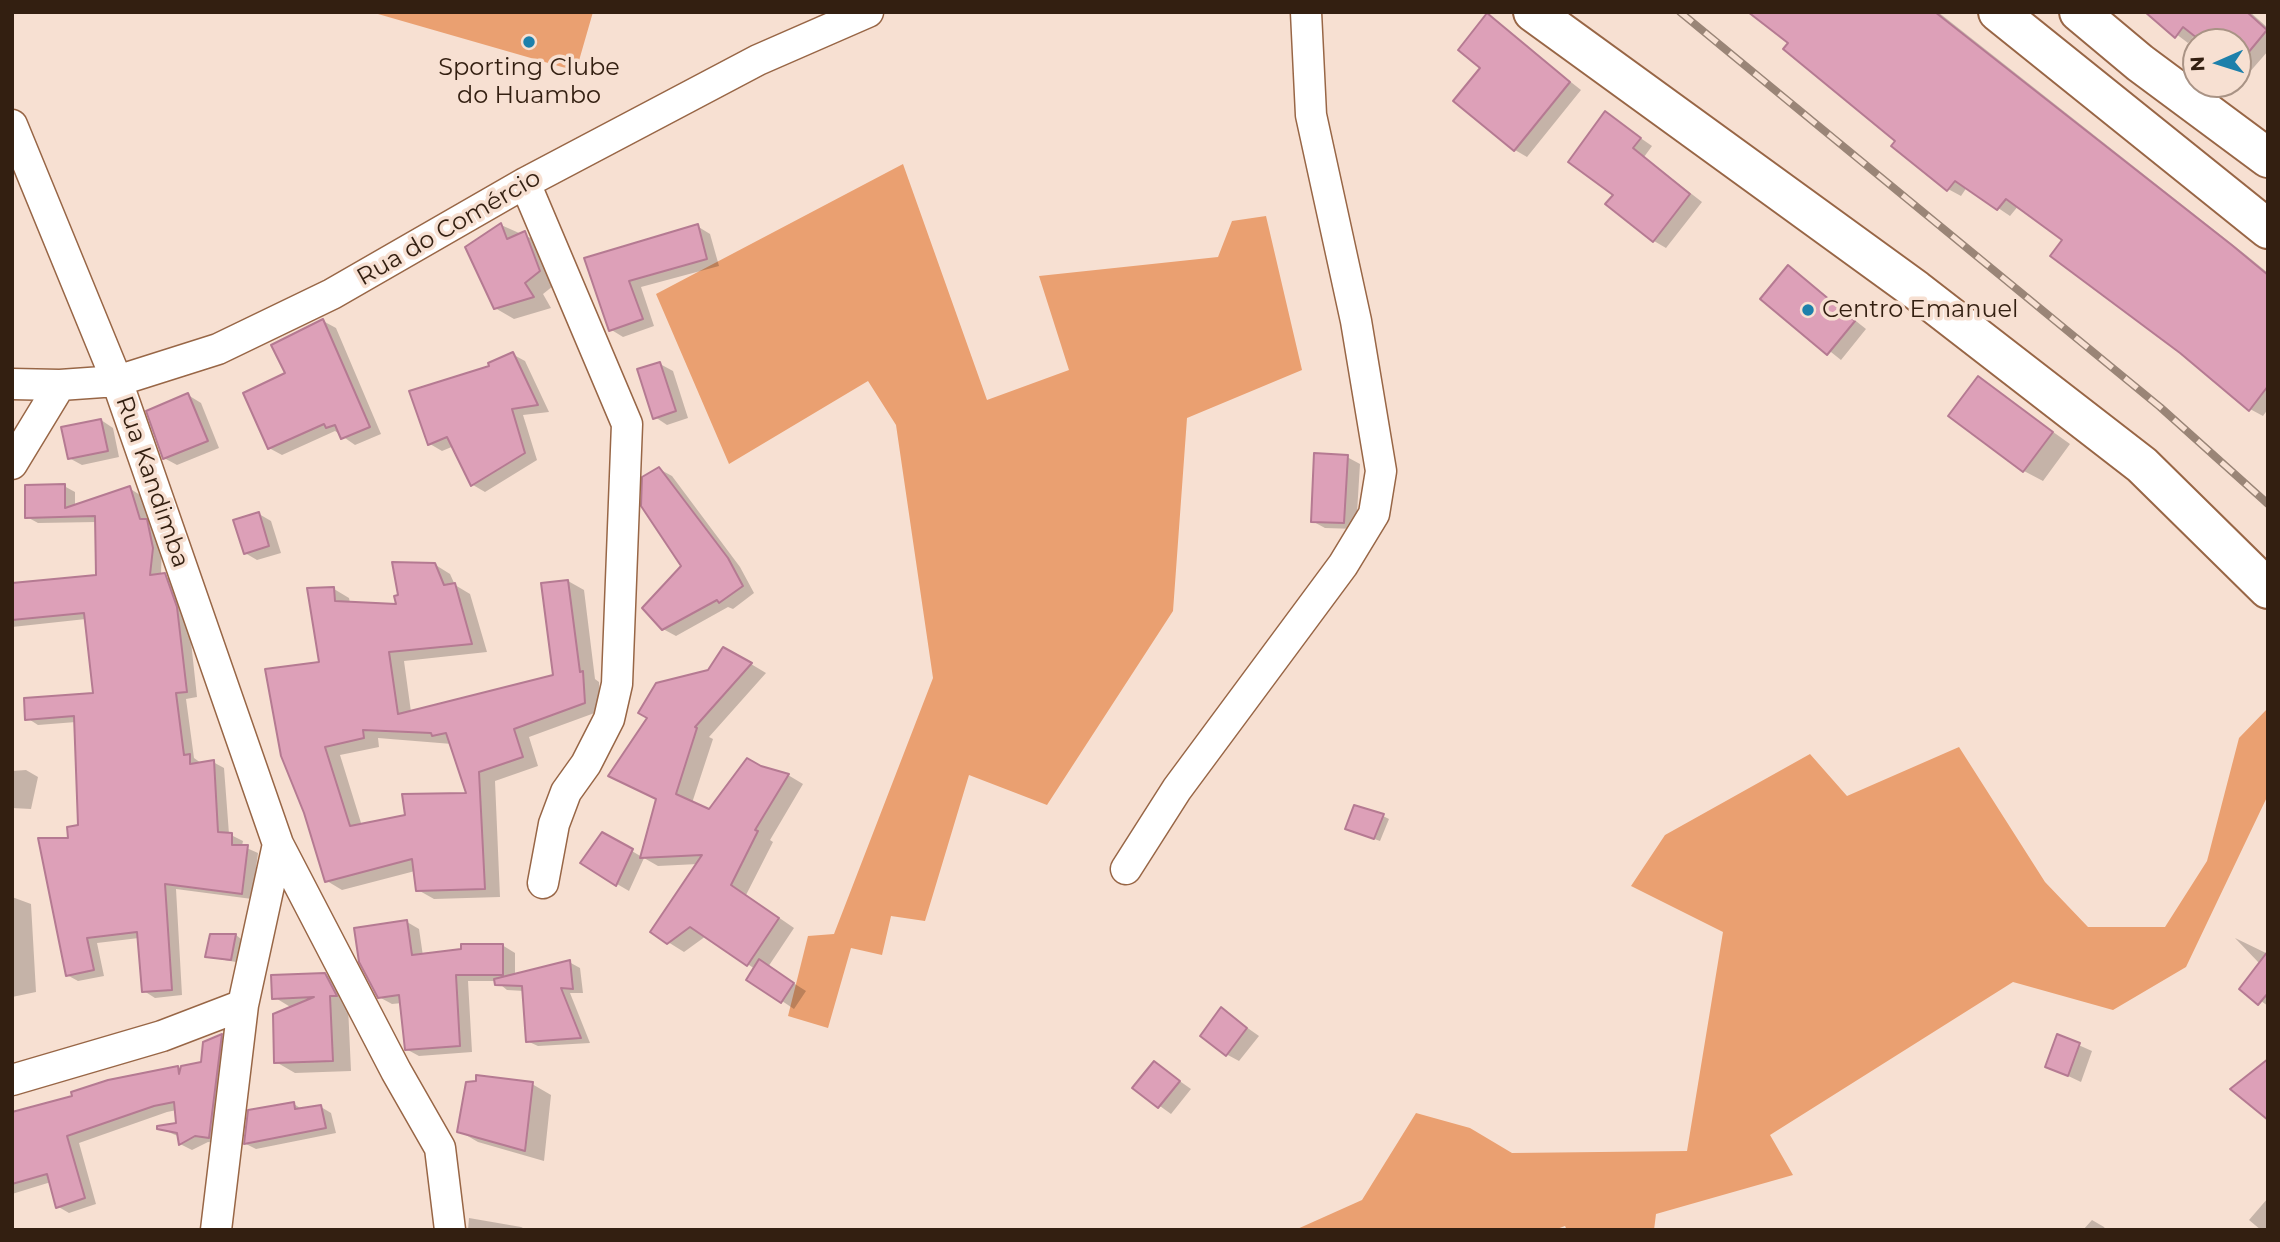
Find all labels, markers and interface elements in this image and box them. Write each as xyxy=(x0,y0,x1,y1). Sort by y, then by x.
north arrow xyxy=(2182,28,2252,98)
marker: Sporting Clube do Huambo xyxy=(521,34,537,50)
place label: Sporting Clube do Huambo xyxy=(438,54,620,110)
text: N xyxy=(2186,56,2209,72)
street label: Rua do Comércio xyxy=(352,164,546,292)
place label: Centro Emanuel xyxy=(1822,296,2019,324)
marker: Centro Emanuel xyxy=(1800,302,1816,318)
street label: Rua Kandimba xyxy=(109,392,195,572)

